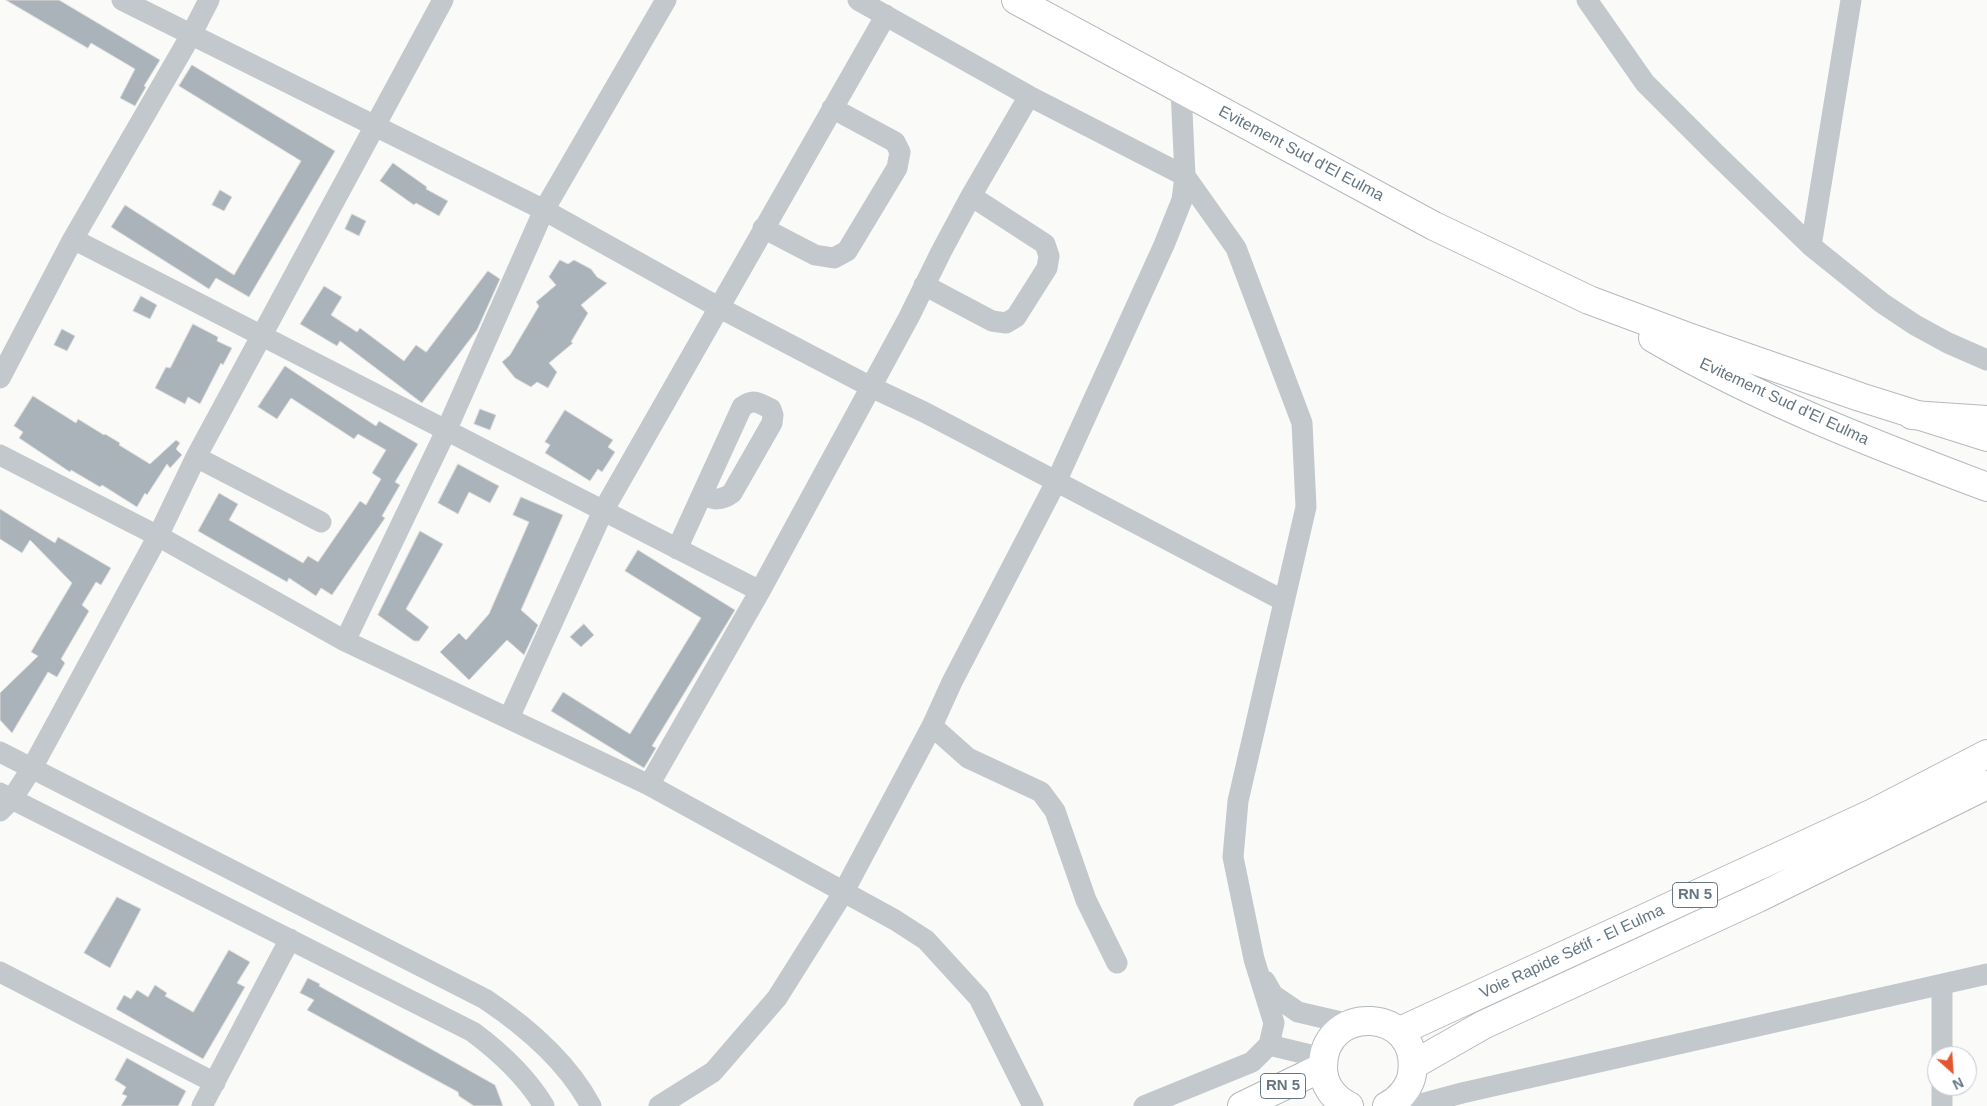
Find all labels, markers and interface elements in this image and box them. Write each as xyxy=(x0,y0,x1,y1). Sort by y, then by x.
street label: Evitement Sud d'El Eulma xyxy=(1215,102,1387,206)
street label: Evitement Sud d'El Eulma xyxy=(1696,354,1872,450)
road number: RN 5 xyxy=(1672,882,1718,908)
street label: Voie Rapide Sétif - El Eulma xyxy=(1477,901,1667,1003)
north arrow xyxy=(1927,1046,1977,1096)
road number: RN 5 xyxy=(1260,1074,1306,1098)
text: N xyxy=(1950,1074,1966,1093)

